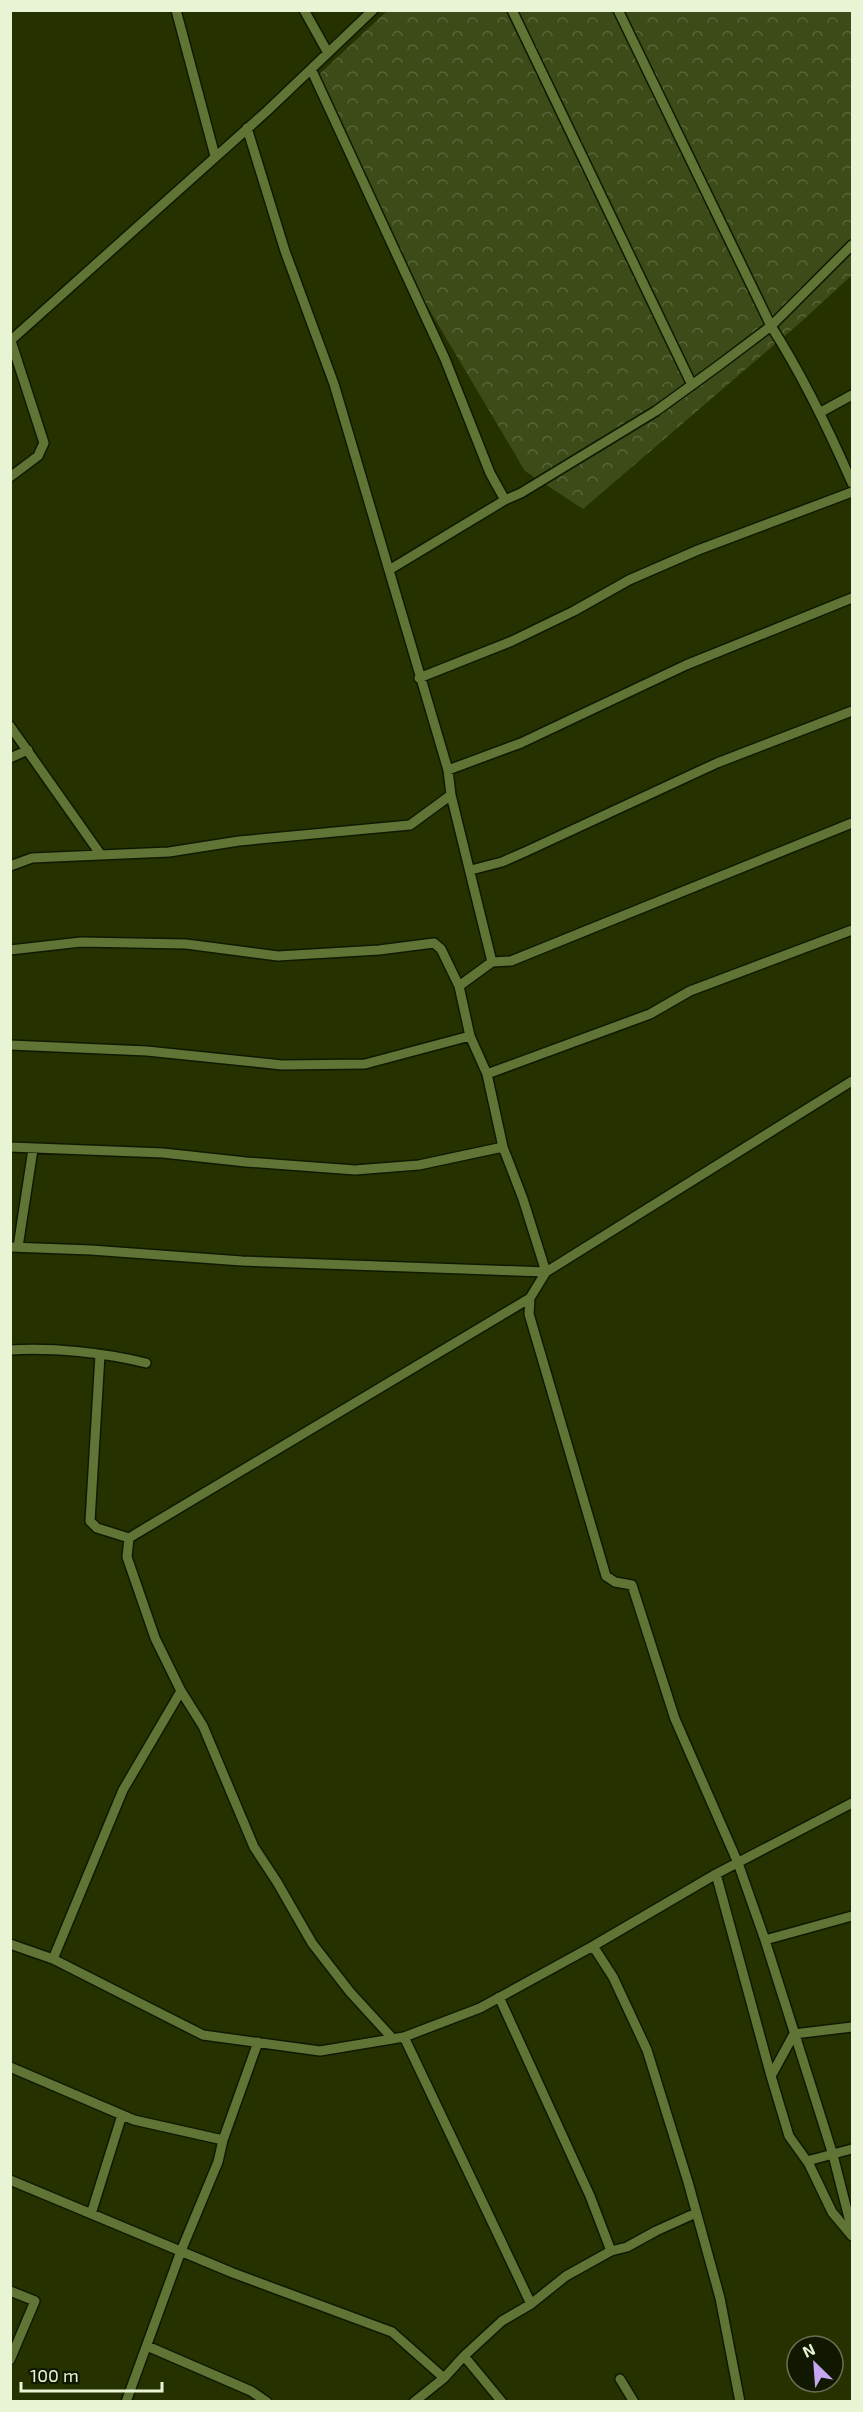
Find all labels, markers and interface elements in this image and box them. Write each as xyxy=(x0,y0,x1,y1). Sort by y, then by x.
north arrow xyxy=(785,2334,845,2394)
text: N xyxy=(799,2339,818,2361)
scale bar xyxy=(21,2355,162,2393)
text: 100 m xyxy=(30,2364,79,2386)

